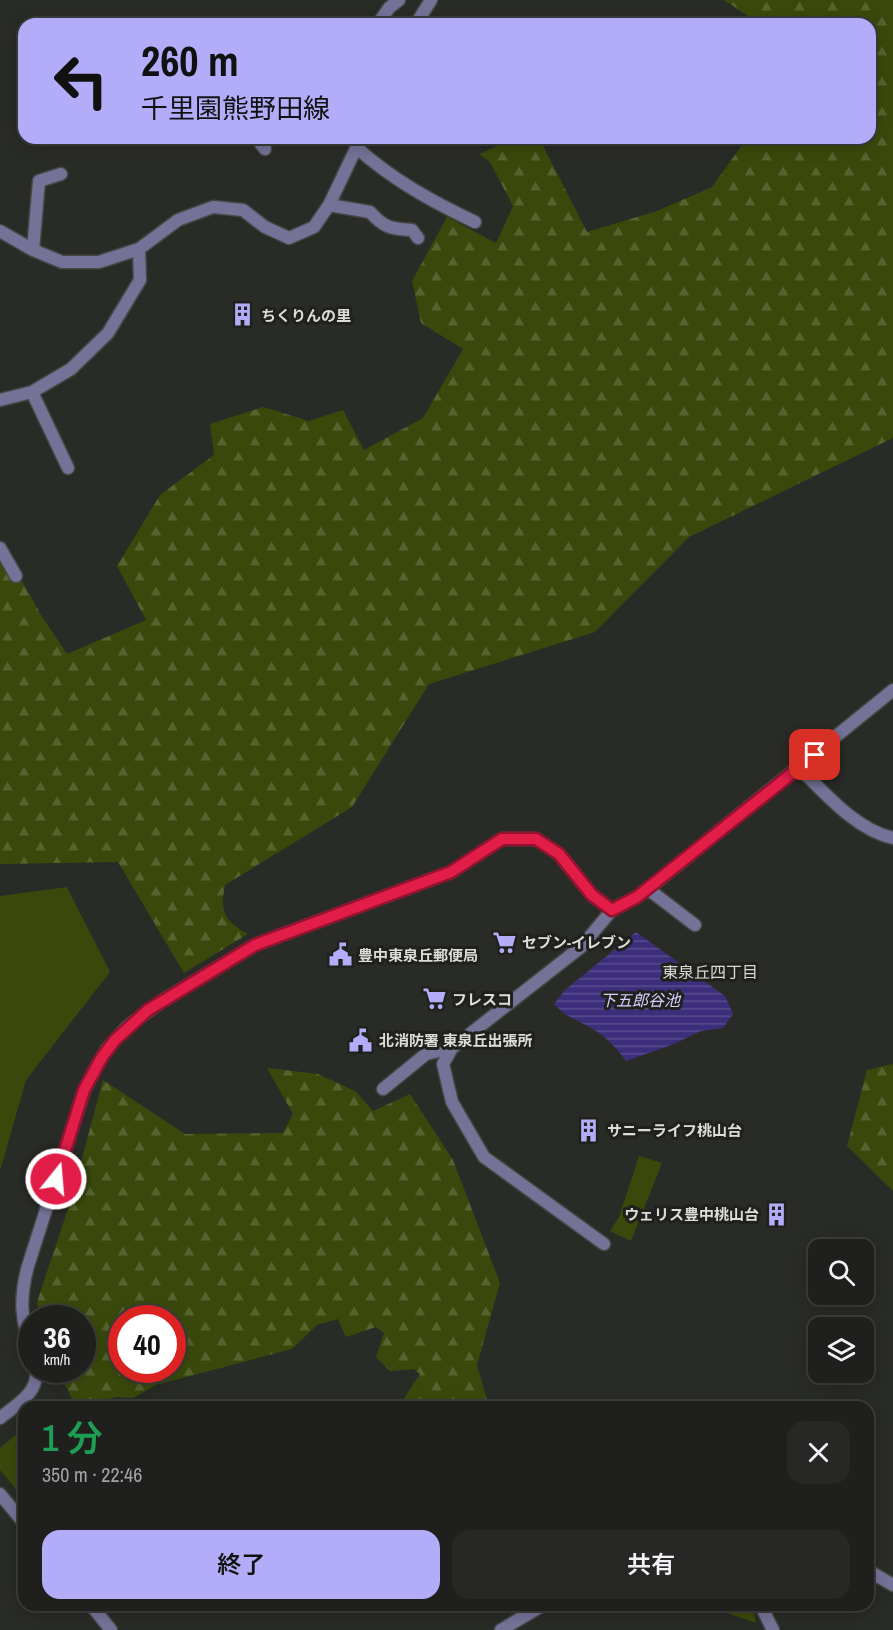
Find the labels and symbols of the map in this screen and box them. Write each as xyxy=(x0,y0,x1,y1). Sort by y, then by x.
building icon: ちくりんの里 xyxy=(230,302,256,328)
place label: ちくりんの里 xyxy=(261,305,351,326)
pin xyxy=(789,729,840,780)
supermarket icon: セブン-イレブン xyxy=(491,929,517,955)
place label: セブン-イレブン xyxy=(522,932,631,953)
public building icon: 豊中東泉丘郵便局 xyxy=(327,942,353,968)
place label: 豊中東泉丘郵便局 xyxy=(358,945,478,966)
district label: 東泉丘四丁目 xyxy=(662,961,758,983)
supermarket icon: フレスコ xyxy=(421,986,447,1012)
place label: フレスコ xyxy=(452,989,512,1010)
water label: 下五郎谷池 xyxy=(600,989,682,1011)
public building icon: 北消防署 東泉丘出張所 xyxy=(348,1027,374,1053)
place label: 北消防署 東泉丘出張所 xyxy=(379,1030,532,1051)
building icon: サニーライフ桃山台 xyxy=(576,1117,602,1143)
place label: サニーライフ桃山台 xyxy=(607,1120,742,1141)
position arrow xyxy=(24,1147,88,1211)
building icon: ウェリス豊中桃山台 xyxy=(764,1201,790,1227)
place label: ウェリス豊中桃山台 xyxy=(624,1204,759,1225)
speed limit sign: 40 xyxy=(108,1305,186,1383)

